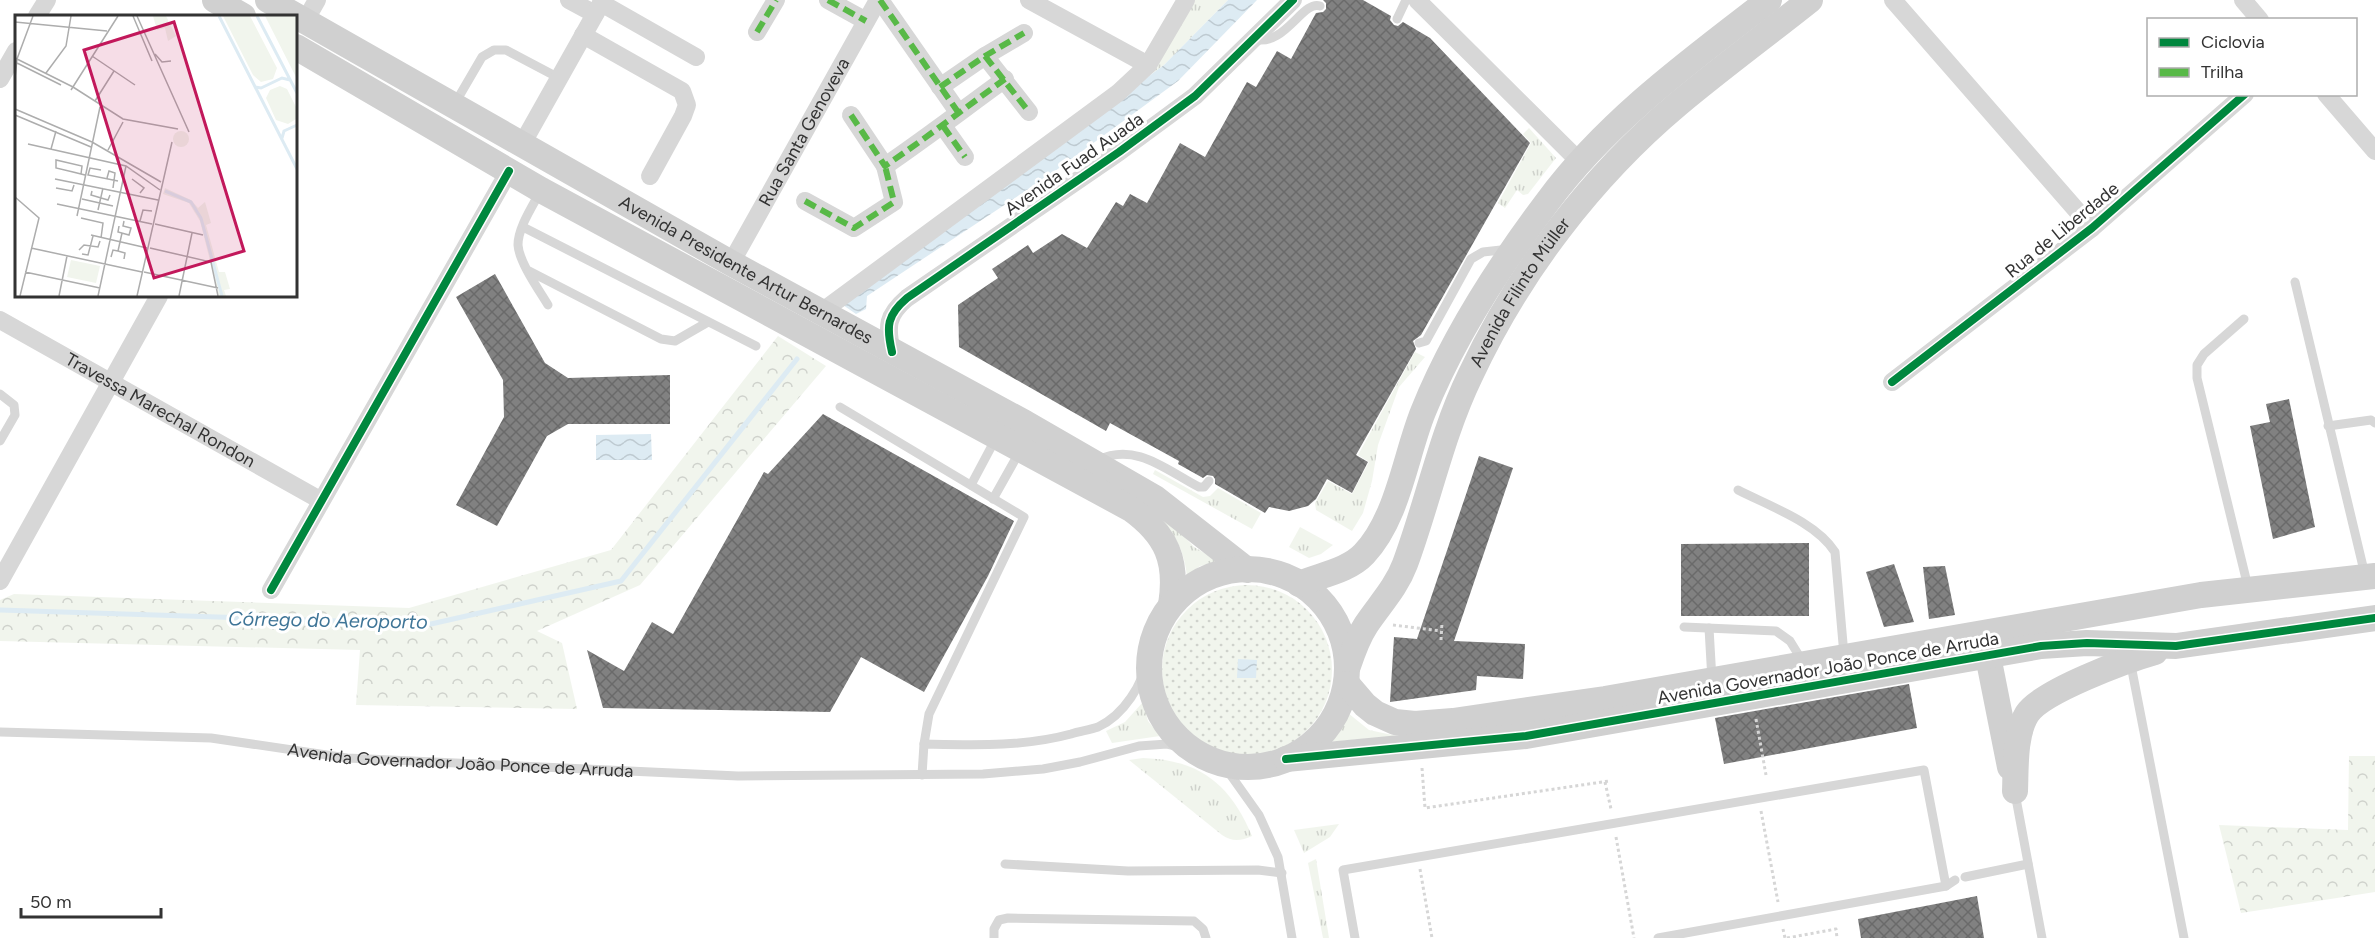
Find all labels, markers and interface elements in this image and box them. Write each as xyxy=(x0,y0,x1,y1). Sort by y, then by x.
inset map xyxy=(15,15,297,297)
legend xyxy=(2147,18,2357,96)
text: Ciclovia xyxy=(2201,31,2265,53)
street label: Rua Santa Genoveva xyxy=(754,54,854,210)
text: Trilha xyxy=(2201,61,2244,83)
street label: Avenida Fuad Auada xyxy=(1000,108,1148,220)
street label: Rua de Liberdade xyxy=(2001,177,2123,283)
street label: Avenida Presidente Artur Bernardes xyxy=(615,191,877,349)
street label: Avenida Filinto Müller xyxy=(1465,213,1575,371)
street label: Travessa Marechal Rondon xyxy=(62,348,259,472)
water label: Córrego do Aeroporto xyxy=(228,606,428,634)
street label: Avenida Governador João Ponce de Arruda xyxy=(1655,627,2001,709)
street label: Avenida Governador João Ponce de Arruda xyxy=(286,738,634,782)
scale bar xyxy=(21,881,160,919)
text: 50 m xyxy=(30,891,72,913)

